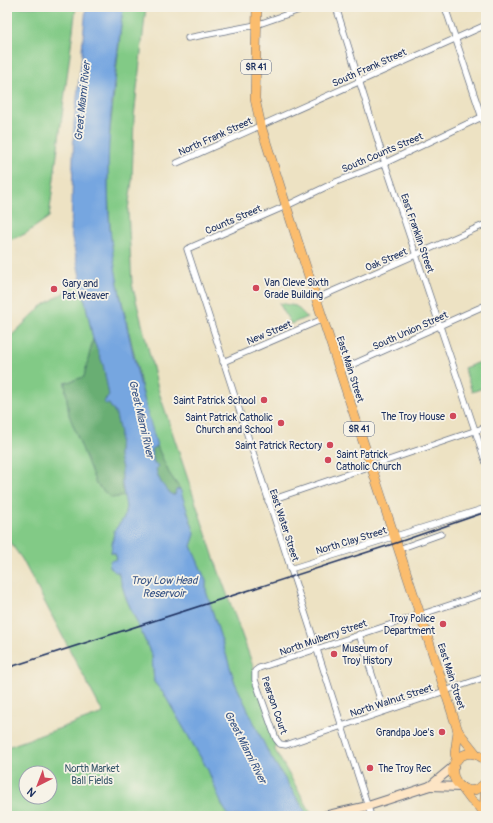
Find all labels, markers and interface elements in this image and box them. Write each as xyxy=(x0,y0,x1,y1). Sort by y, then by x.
street label: South Frank Street xyxy=(330,46,409,90)
water label: Great Miami River xyxy=(72,58,93,142)
road number: SR 41 xyxy=(241,60,271,74)
street label: North Frank Street xyxy=(177,115,255,159)
street label: South Counts Street xyxy=(340,130,426,175)
street label: East Franklin Street xyxy=(398,192,437,276)
street label: Counts Street xyxy=(203,202,264,237)
street label: Oak Street xyxy=(364,245,410,274)
place label: Van Cleve Sixth Grade Building xyxy=(264,277,329,301)
place label: Gary and Pat Weaver xyxy=(62,278,109,302)
marker: Van Cleve Sixth Grade Building xyxy=(251,283,261,293)
marker: Gary and Pat Weaver xyxy=(49,284,59,294)
street label: South Union Street xyxy=(371,308,451,353)
street label: New Street xyxy=(245,318,295,348)
street label: East Main Street xyxy=(334,335,367,405)
water label: Great Miami River xyxy=(126,379,157,462)
place label: Saint Patrick School xyxy=(173,395,256,407)
marker: Saint Patrick School xyxy=(259,395,269,405)
place label: The Troy House xyxy=(381,411,445,423)
marker: The Troy House xyxy=(448,411,458,421)
place label: Saint Patrick Catholic Church and School xyxy=(185,412,273,436)
marker: Saint Patrick Catholic Church and School xyxy=(276,418,286,428)
road number: SR 41 xyxy=(344,422,374,436)
place label: Saint Patrick Rectory xyxy=(235,440,323,452)
marker: Saint Patrick Rectory xyxy=(325,440,335,450)
place label: Saint Patrick Catholic Church xyxy=(336,449,402,473)
marker: Saint Patrick Catholic Church xyxy=(323,455,333,465)
street label: East Water Street xyxy=(267,488,302,564)
street label: North Clay Street xyxy=(314,524,389,557)
water label: Troy Low Head Reservoir xyxy=(131,574,199,600)
place label: Troy Police Department xyxy=(384,613,436,637)
street label: North Mulberry Street xyxy=(278,617,370,659)
marker: Troy Police Department xyxy=(438,619,448,629)
street label: East Main Street xyxy=(435,642,468,712)
place label: Museum of Troy History xyxy=(342,643,393,667)
marker: Museum of Troy History xyxy=(329,649,339,659)
street label: Pearson Court xyxy=(259,675,290,737)
street label: North Walnut Street xyxy=(348,682,435,720)
water label: Great Miami River xyxy=(222,709,270,788)
place label: Grandpa Joe's xyxy=(376,727,435,739)
marker: Grandpa Joe's xyxy=(437,727,447,737)
park label: North Market Ball Fields xyxy=(64,763,121,787)
marker: The Troy Rec xyxy=(365,763,375,773)
place label: The Troy Rec xyxy=(378,763,432,775)
north arrow xyxy=(18,765,58,805)
text: N xyxy=(24,784,39,799)

